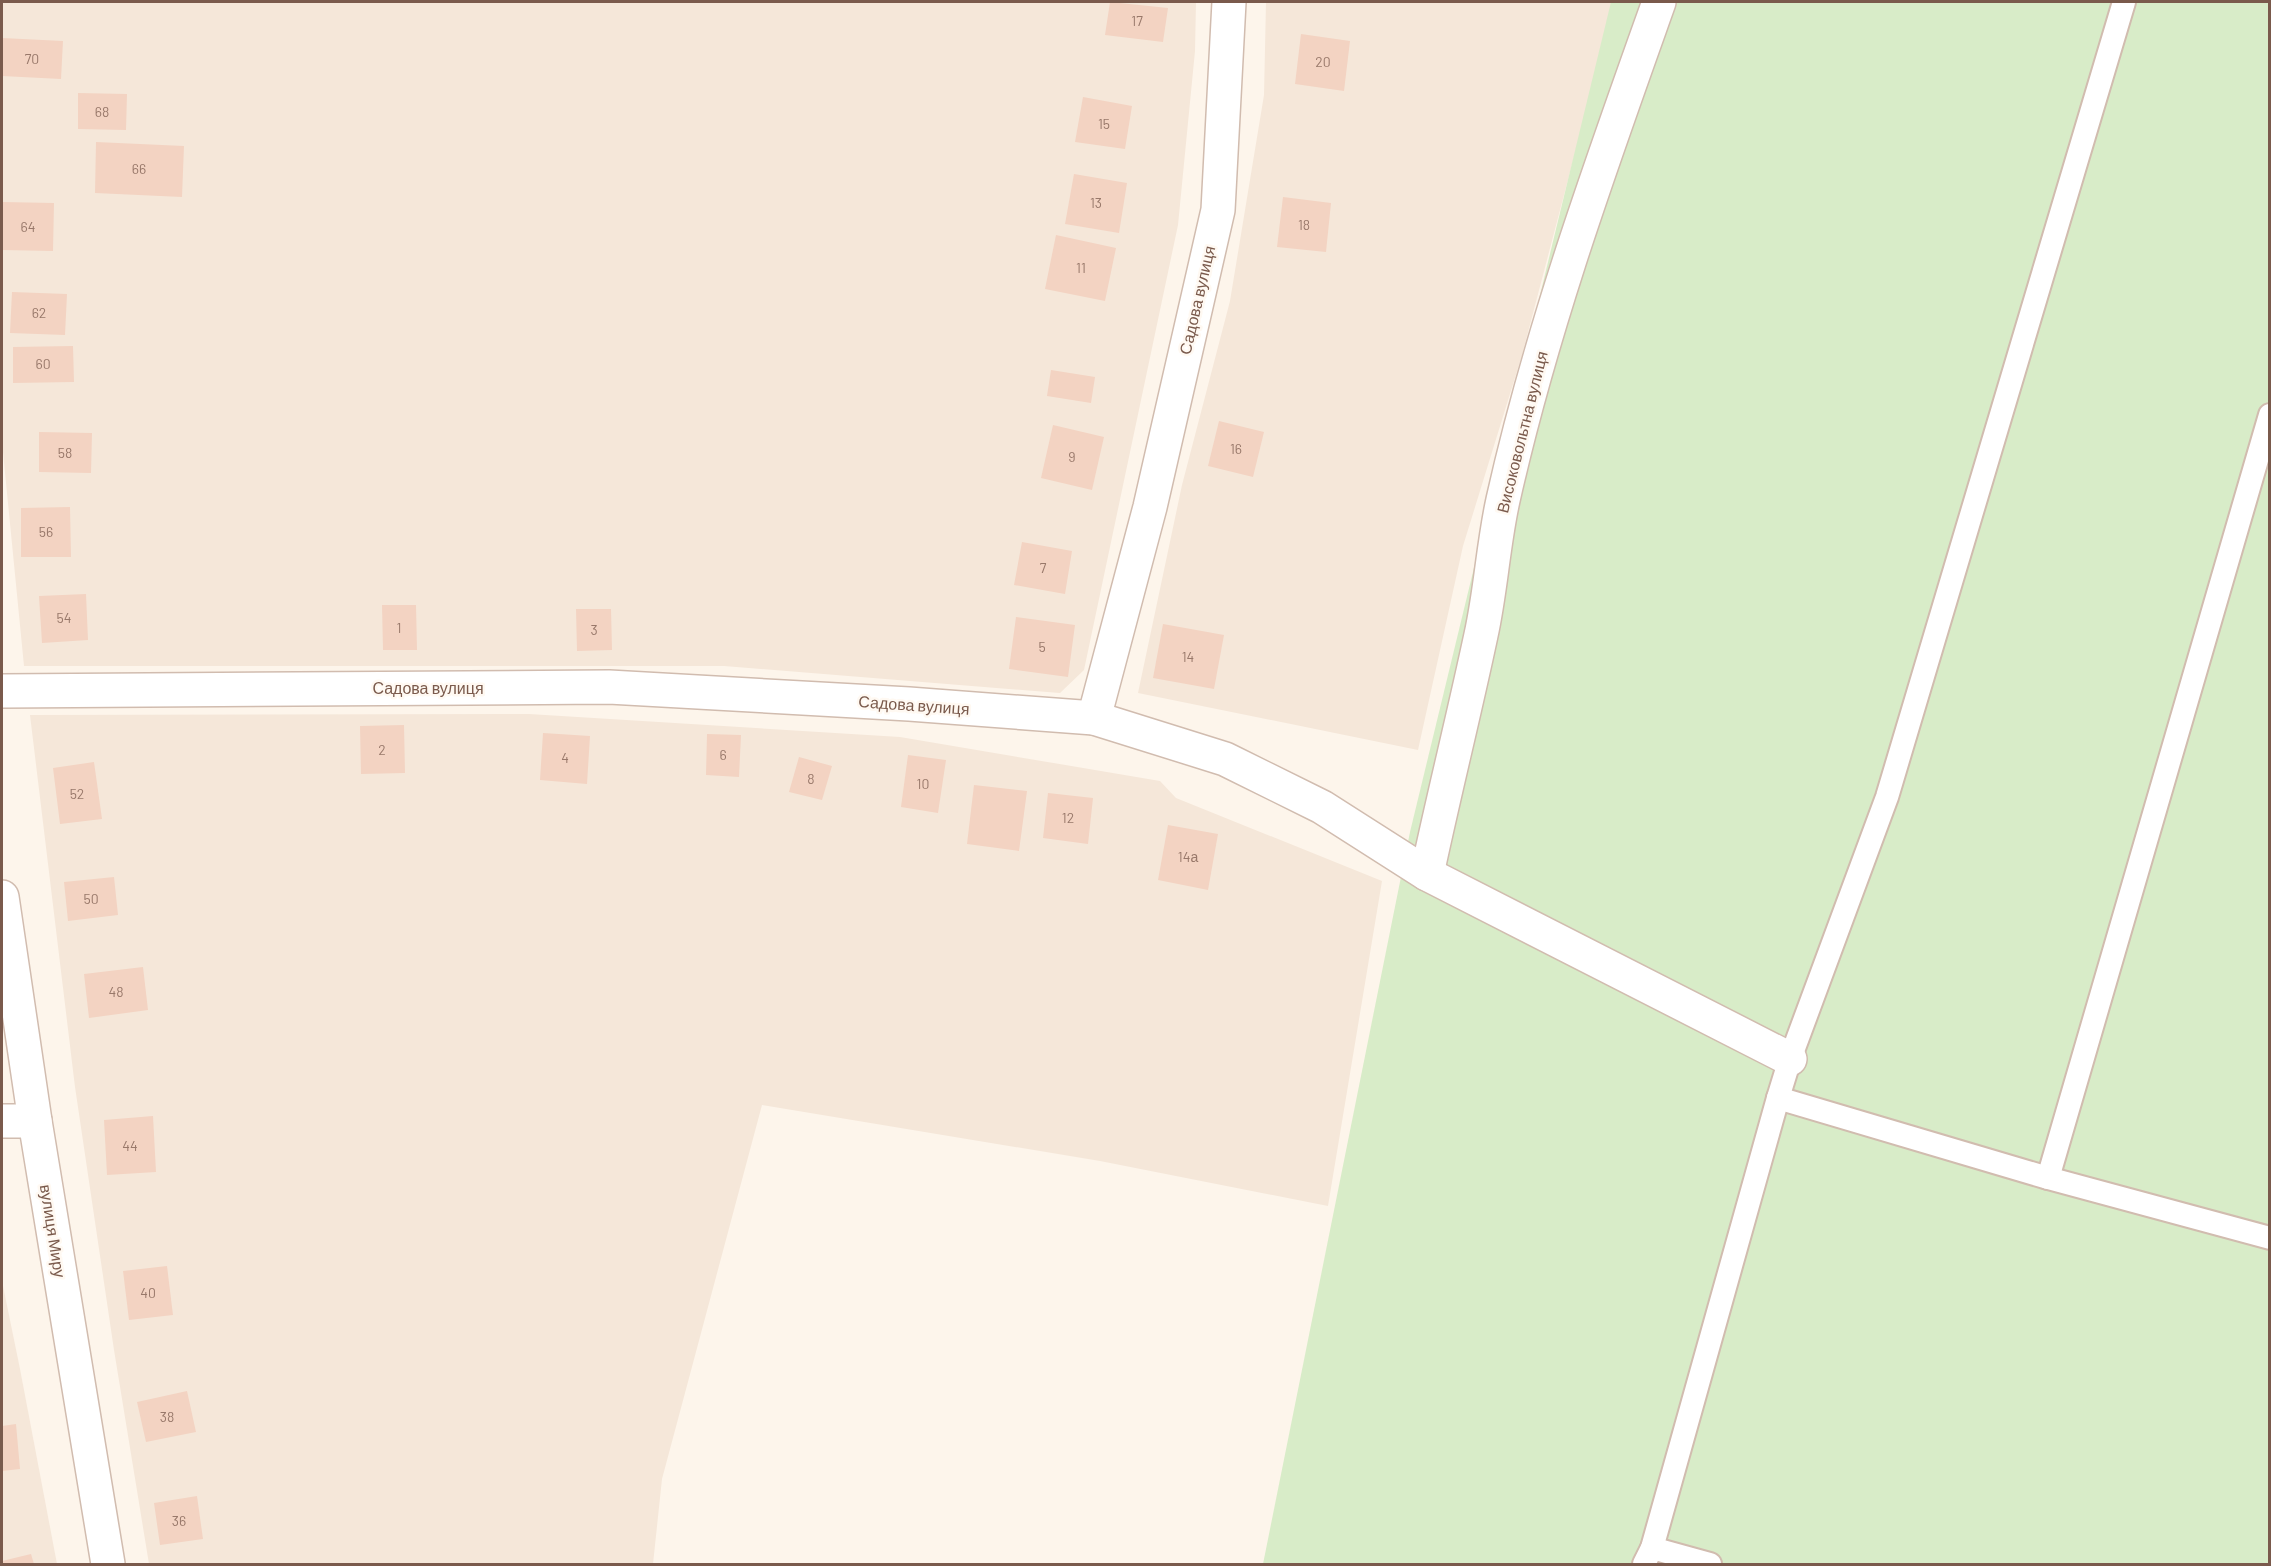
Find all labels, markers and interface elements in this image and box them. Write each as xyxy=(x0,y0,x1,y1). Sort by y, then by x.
house number: 17 xyxy=(1131,12,1143,29)
house number: 70 xyxy=(25,50,39,67)
house number: 20 xyxy=(1315,53,1331,70)
house number: 68 xyxy=(95,103,109,120)
house number: 15 xyxy=(1098,115,1110,132)
house number: 66 xyxy=(132,160,146,177)
house number: 13 xyxy=(1090,194,1102,211)
house number: 18 xyxy=(1298,216,1310,233)
house number: 64 xyxy=(21,218,35,235)
street label: Садова вулиця xyxy=(1175,244,1218,356)
house number: 11 xyxy=(1076,259,1086,276)
house number: 62 xyxy=(32,304,46,321)
street label: Високовольтна вулиця xyxy=(1492,349,1551,515)
house number: 60 xyxy=(35,355,51,372)
house number: 16 xyxy=(1230,440,1242,457)
house number: 58 xyxy=(58,444,72,461)
house number: 9 xyxy=(1068,448,1076,465)
house number: 56 xyxy=(39,523,53,540)
house number: 7 xyxy=(1040,559,1047,576)
house number: 54 xyxy=(57,609,71,626)
house number: 1 xyxy=(397,619,401,636)
house number: 3 xyxy=(590,621,598,638)
house number: 5 xyxy=(1038,638,1046,655)
house number: 14 xyxy=(1182,648,1194,665)
street label: Садова вулиця xyxy=(372,678,484,697)
street label: Садова вулиця xyxy=(858,691,970,718)
house number: 2 xyxy=(378,741,386,758)
house number: 6 xyxy=(719,746,727,763)
house number: 4 xyxy=(561,749,569,766)
house number: 8 xyxy=(807,770,815,787)
house number: 10 xyxy=(917,775,929,792)
house number: 52 xyxy=(70,785,84,802)
house number: 12 xyxy=(1062,809,1074,826)
house number: 14а xyxy=(1178,848,1198,865)
house number: 50 xyxy=(83,890,99,907)
house number: 48 xyxy=(108,983,124,1000)
house number: 44 xyxy=(122,1137,138,1154)
street label: вулиця Миру xyxy=(37,1183,70,1279)
house number: 40 xyxy=(140,1284,156,1301)
house number: 38 xyxy=(160,1408,174,1425)
house number: 36 xyxy=(172,1512,186,1529)

